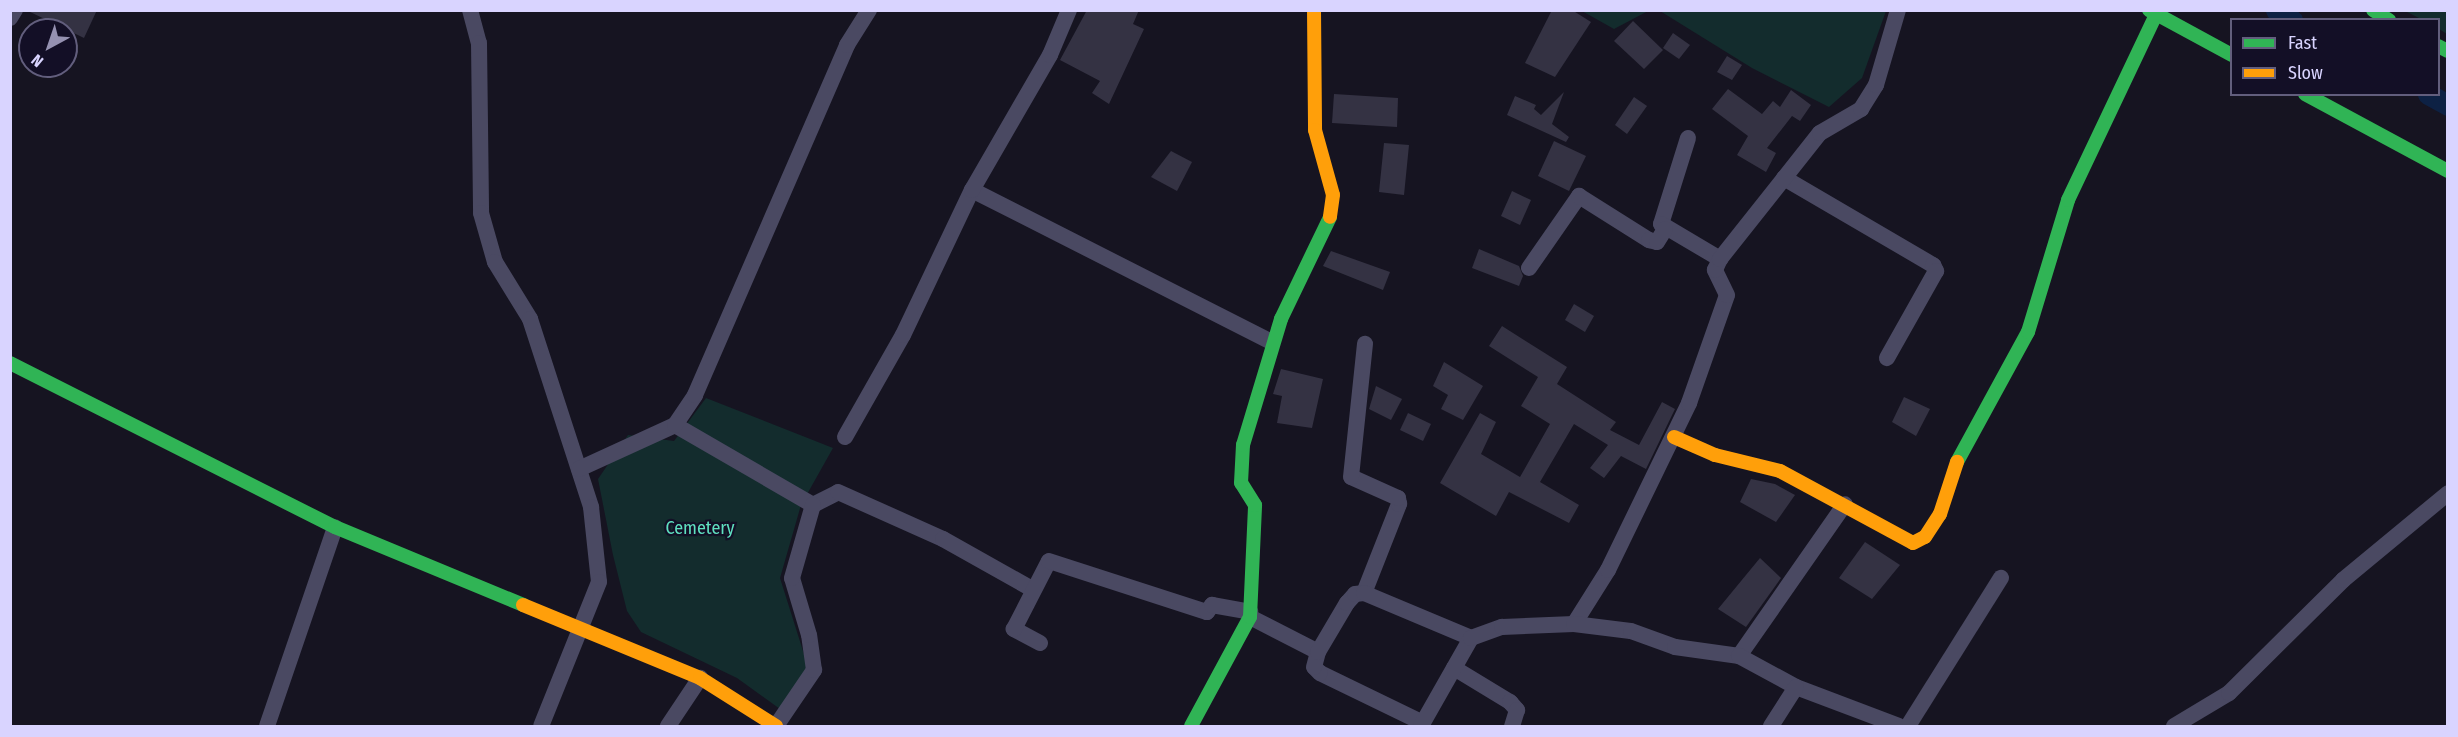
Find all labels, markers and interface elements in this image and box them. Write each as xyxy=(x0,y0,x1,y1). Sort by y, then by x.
north arrow xyxy=(18,18,78,78)
legend xyxy=(2230,18,2440,96)
text: Fast xyxy=(2288,32,2317,54)
text: N xyxy=(28,50,47,71)
text: Slow xyxy=(2288,62,2323,84)
park label: Cemetery xyxy=(665,517,735,539)

